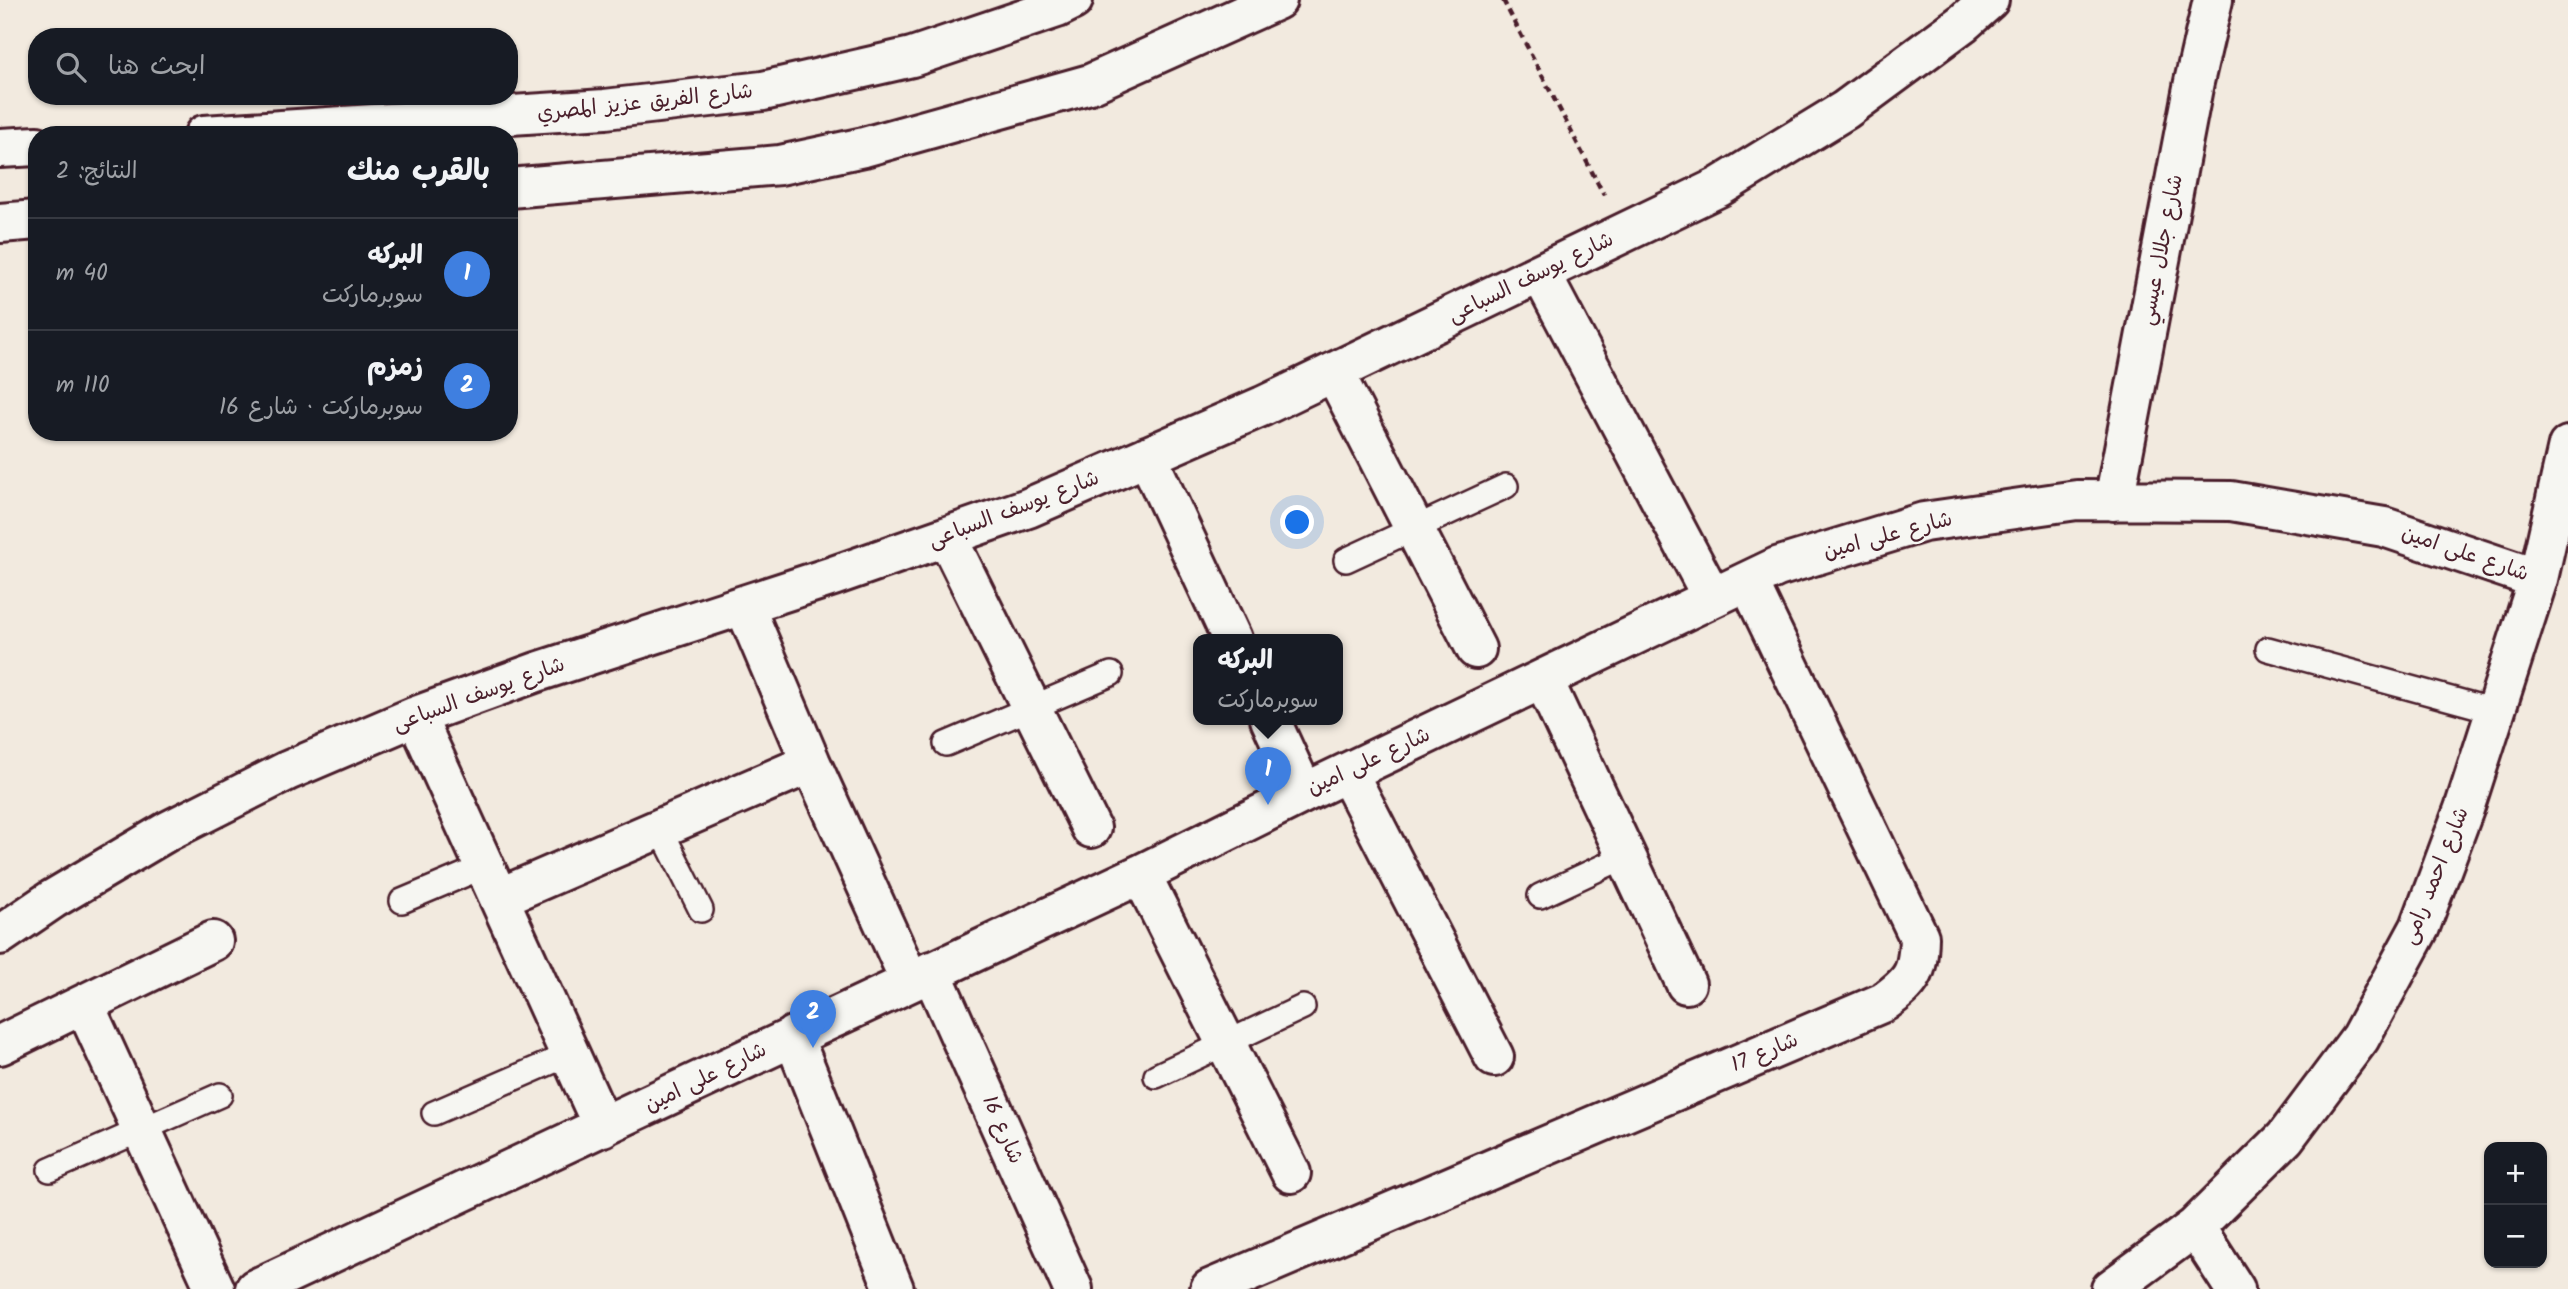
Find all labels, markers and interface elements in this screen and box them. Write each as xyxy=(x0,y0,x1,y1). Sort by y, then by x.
search box xyxy=(28,28,518,105)
text: ابحث هنا xyxy=(108,46,205,88)
icon: search xyxy=(52,48,90,86)
street label: شارع الفريق عزيز المصري xyxy=(535,75,755,131)
text: بالقرب منك xyxy=(347,148,490,196)
text: النتائج: 2 xyxy=(56,154,137,190)
street label: شارع جلال عيسي xyxy=(2131,172,2194,328)
street label: شارع يوسف السباعى xyxy=(1442,224,1620,332)
text: البركه xyxy=(368,235,423,277)
text: 40 m xyxy=(56,256,108,292)
text: 1 xyxy=(464,256,470,292)
text: سوبرماركت xyxy=(322,278,423,314)
text: زمزم xyxy=(367,347,423,389)
text: 110 m xyxy=(56,368,110,404)
text: 2 xyxy=(460,368,474,404)
text: سوبرماركت · شارع 16 xyxy=(219,390,423,426)
street label: شارع يوسف السباعى xyxy=(924,462,1104,558)
street label: شارع على امين xyxy=(1820,503,1956,569)
your location xyxy=(1280,505,1314,539)
street label: شارع على امين xyxy=(2397,517,2533,591)
popup xyxy=(1193,634,1343,725)
text: البركه xyxy=(1217,640,1273,682)
street label: شارع يوسف السباعى xyxy=(388,649,570,741)
text: سوبرماركت xyxy=(1217,683,1319,719)
street label: شارع على امين xyxy=(1302,719,1436,805)
pin: 1 xyxy=(1245,747,1291,805)
street label: شارع احمد رامى xyxy=(2393,802,2479,950)
pin: 2 xyxy=(790,990,836,1048)
street label: شارع 17 xyxy=(1726,1024,1804,1082)
street label: شارع على امين xyxy=(639,1034,773,1122)
street label: شارع 16 xyxy=(972,1090,1032,1170)
map controls xyxy=(2484,1142,2547,1268)
button: + xyxy=(2484,1142,2547,1205)
button: − xyxy=(2484,1205,2547,1268)

